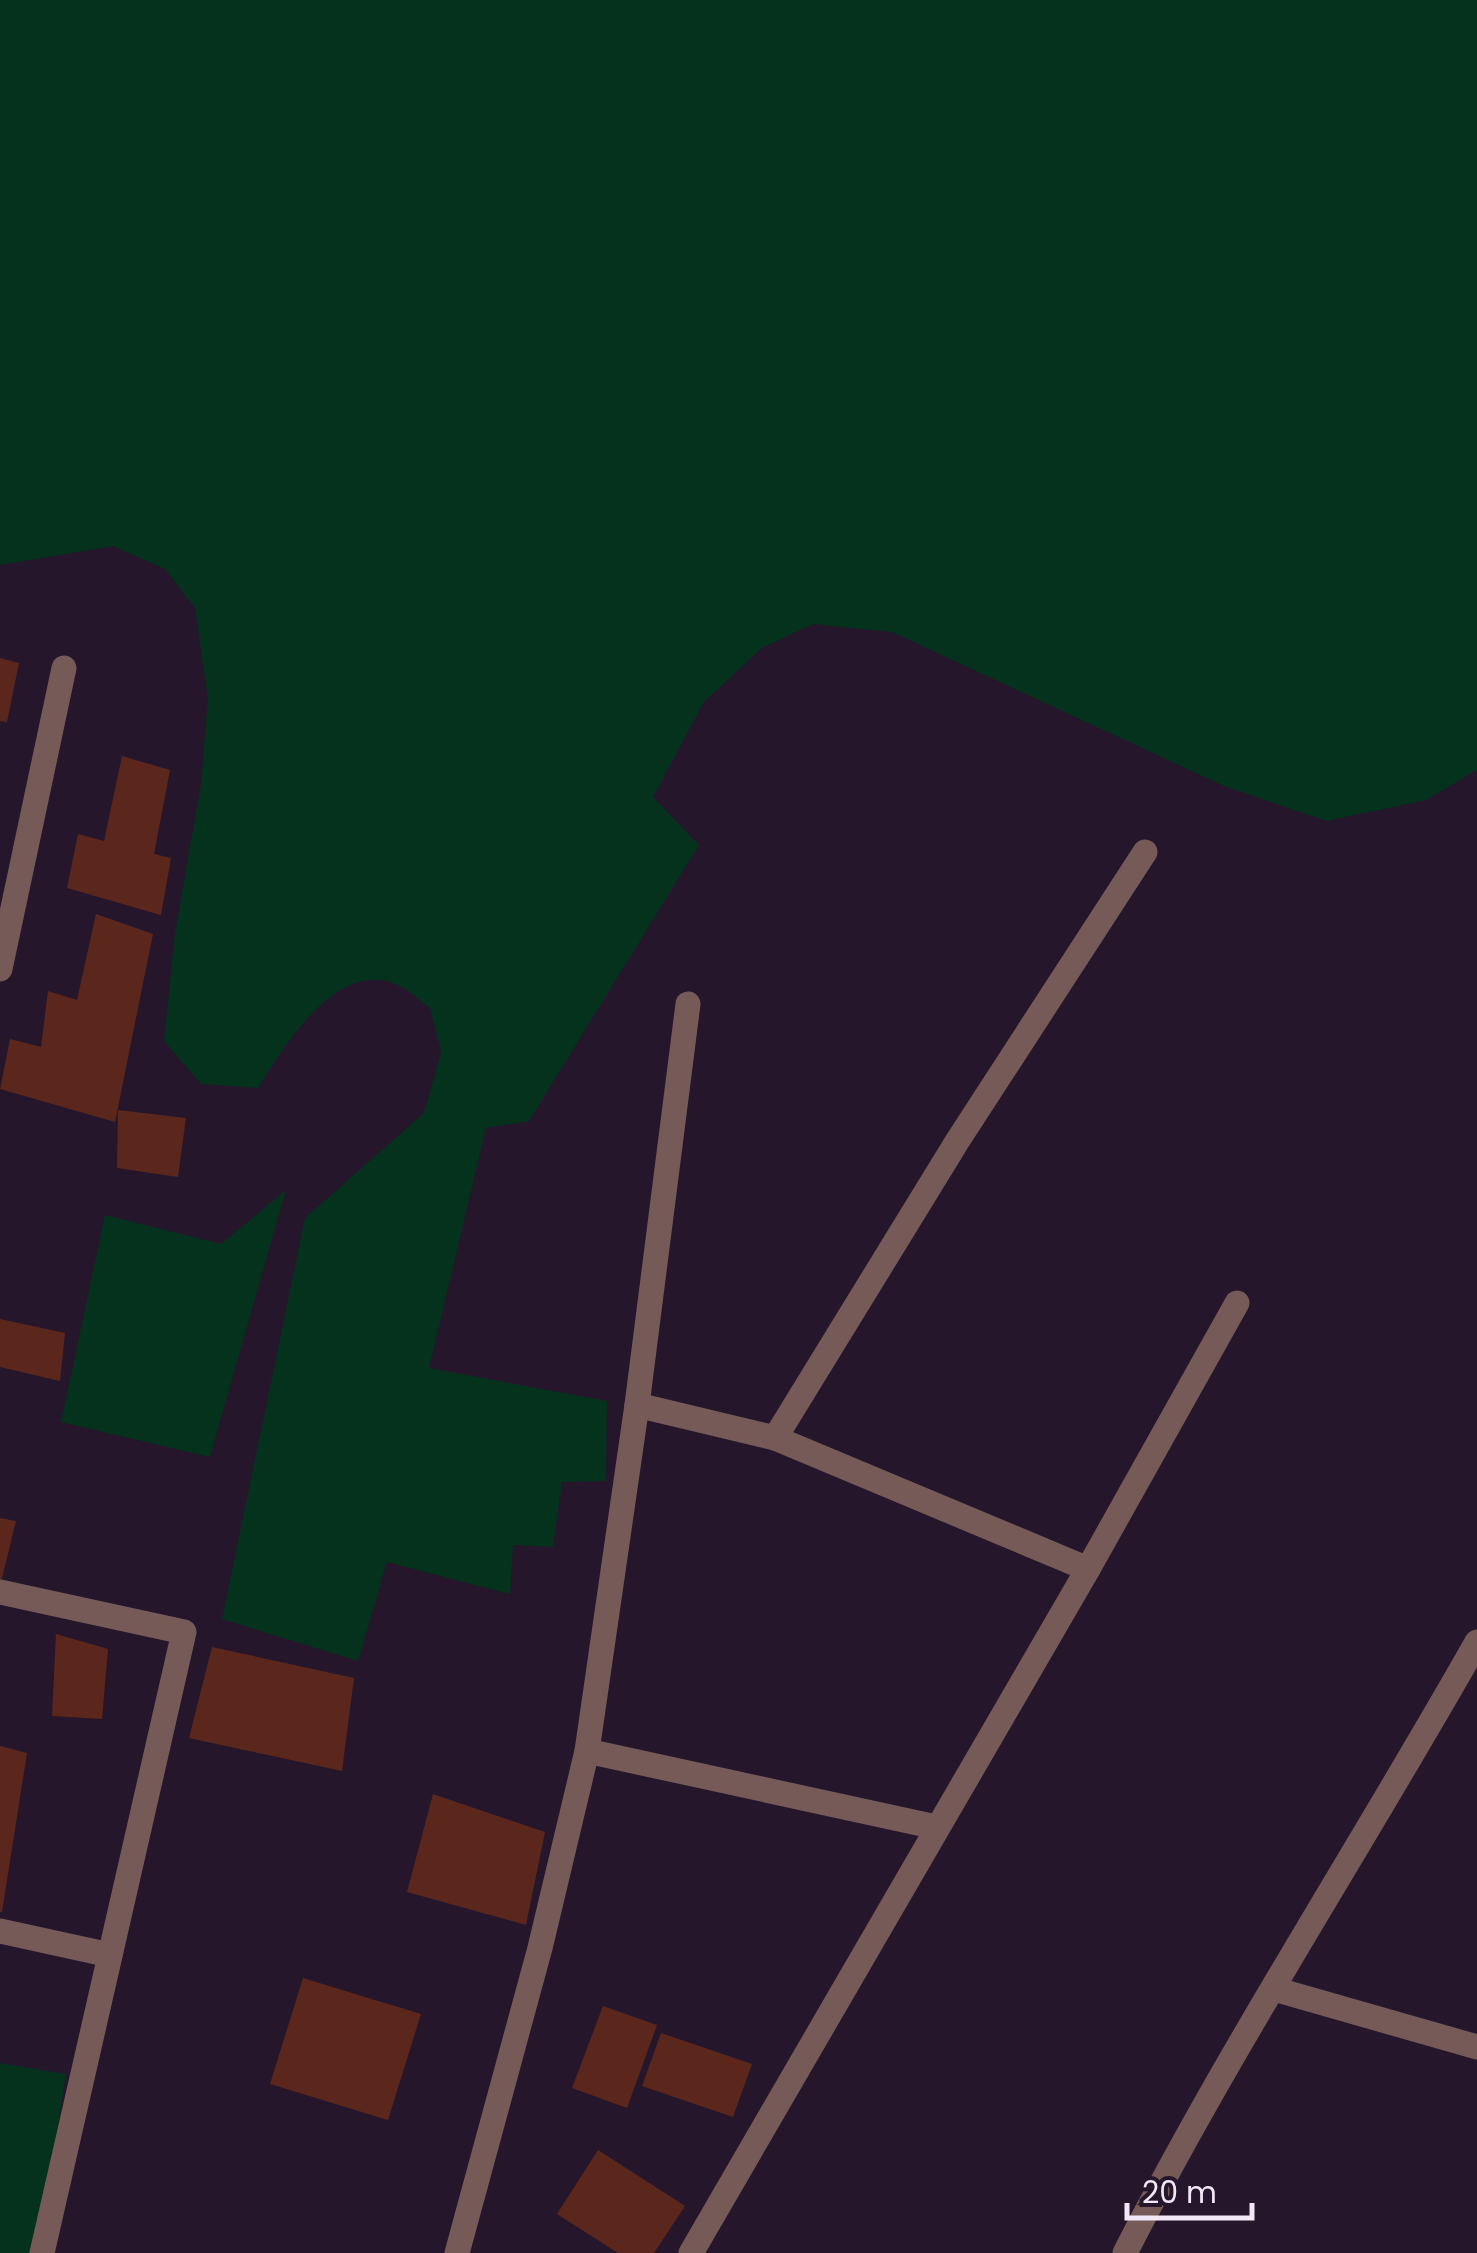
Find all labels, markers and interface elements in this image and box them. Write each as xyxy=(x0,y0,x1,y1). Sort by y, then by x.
scale bar xyxy=(1127,2158,1252,2220)
text: 20 m xyxy=(1142,2171,1217,2214)

